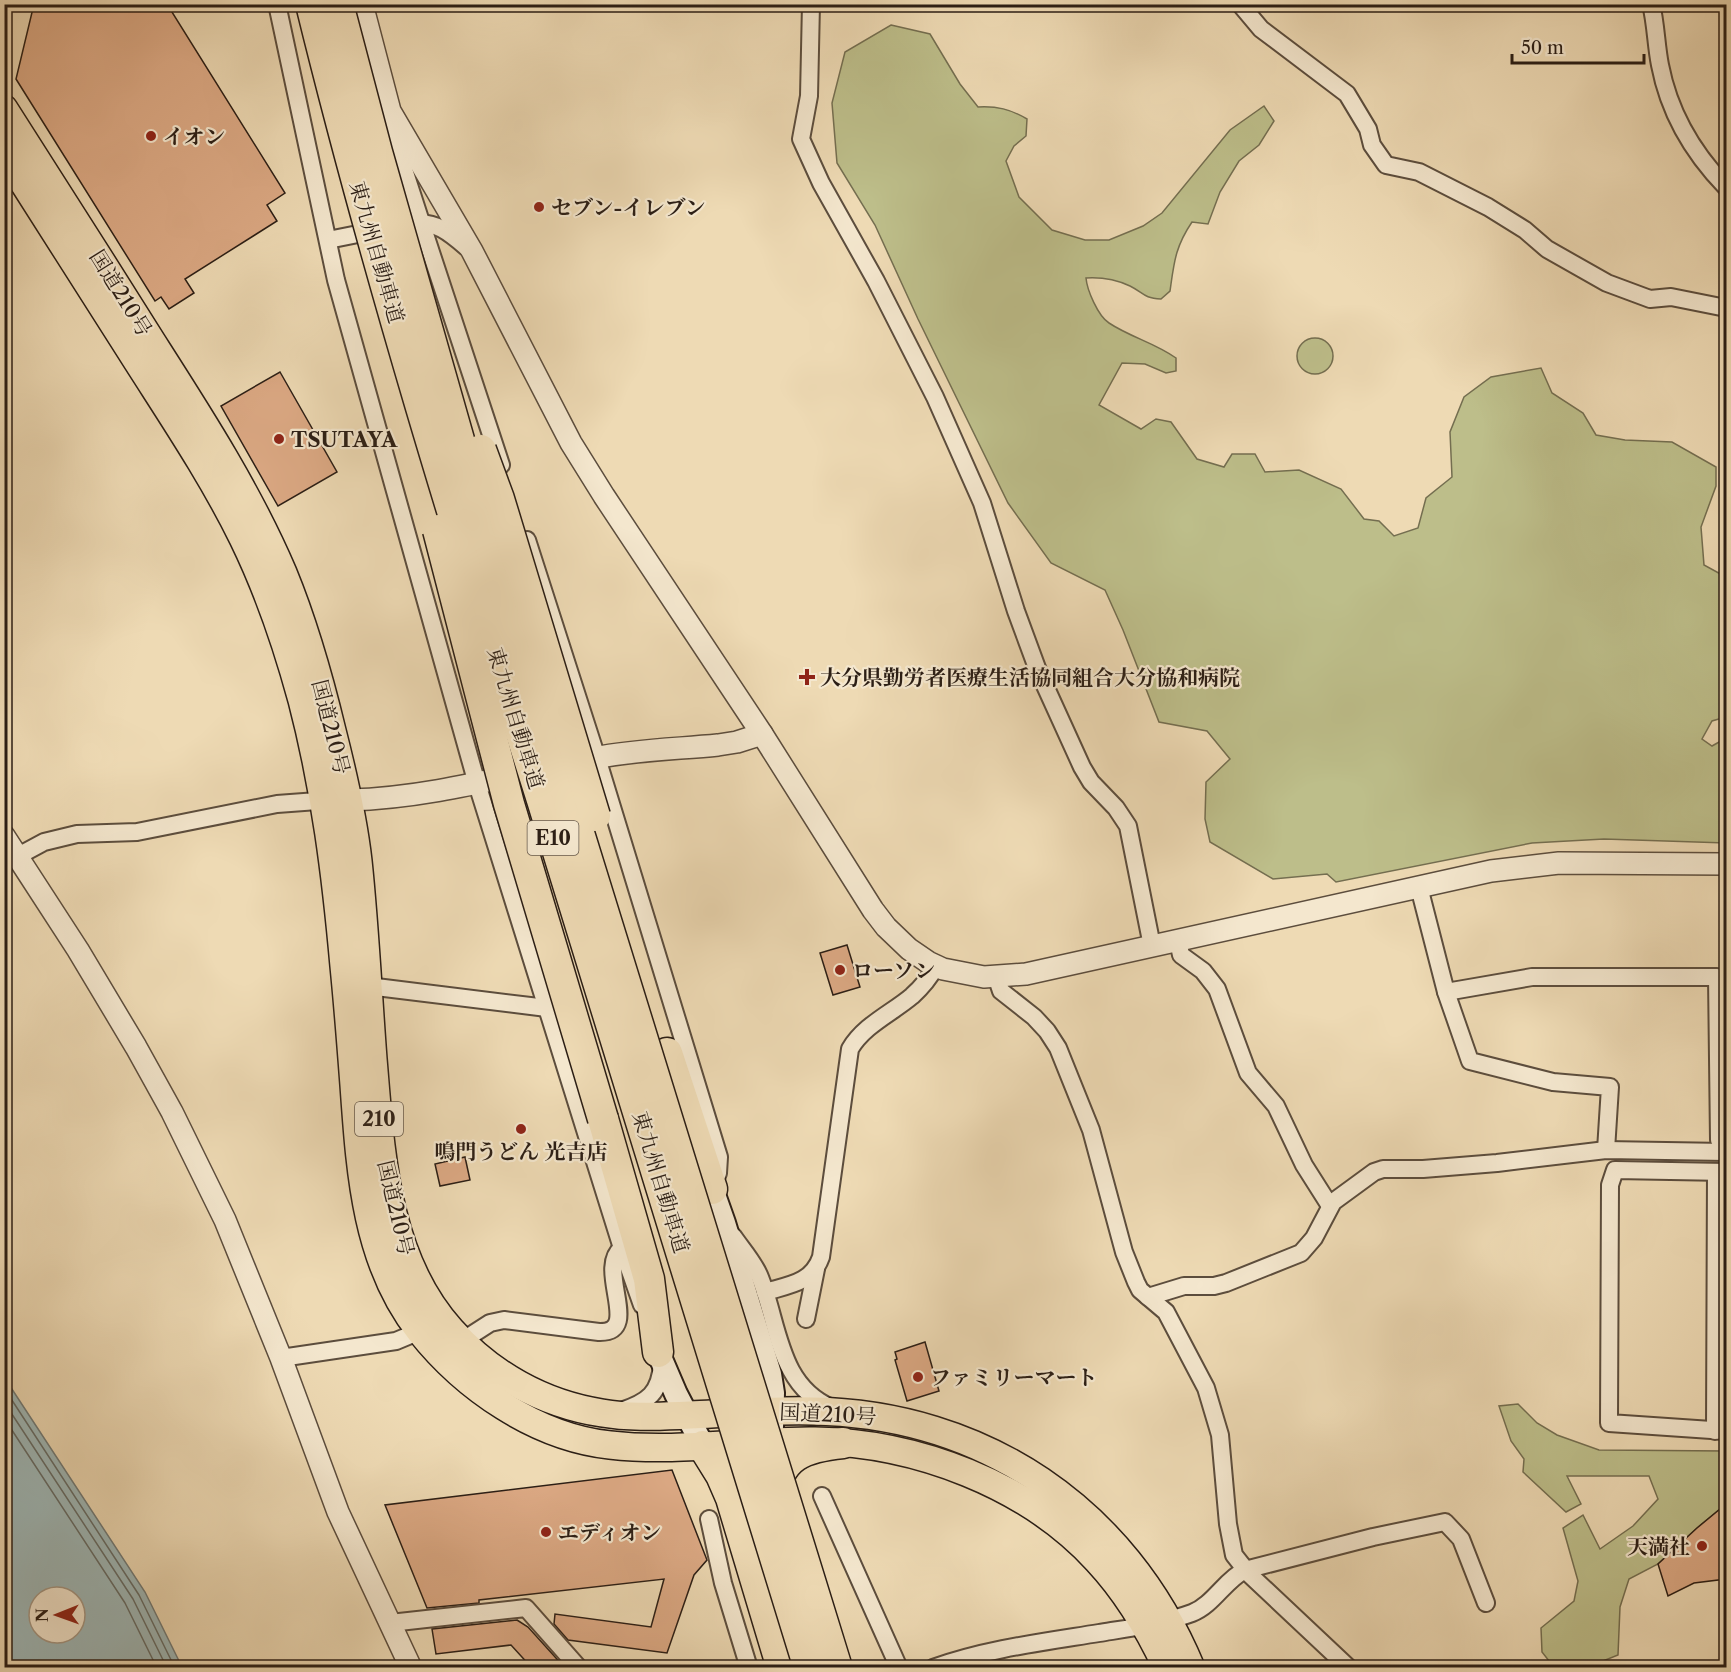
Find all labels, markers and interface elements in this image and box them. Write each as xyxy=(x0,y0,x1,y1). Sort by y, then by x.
scale bar xyxy=(1512,27,1644,65)
text: 50 m xyxy=(1521,37,1564,59)
place label: イオン xyxy=(163,124,225,149)
marker: イオン xyxy=(144,129,158,143)
street label: 東九州自動車道 xyxy=(345,178,409,326)
place label: セブン-イレブン xyxy=(551,195,706,220)
marker: セブン-イレブン xyxy=(532,200,546,214)
street label: 国道210号 xyxy=(85,245,157,341)
place label: TSUTAYA xyxy=(291,427,398,452)
marker: TSUTAYA xyxy=(272,432,286,446)
street label: 東九州自動車道 xyxy=(483,644,549,792)
place label: 大分県勤労者医療生活協同組合大分協和病院 xyxy=(820,665,1240,690)
marker: 大分県勤労者医療生活協同組合大分協和病院 xyxy=(798,668,816,686)
street label: 国道210号 xyxy=(307,677,355,777)
road number: E10 xyxy=(528,821,578,855)
place label: ローソン xyxy=(852,958,935,983)
marker: ローソン xyxy=(833,963,847,977)
road number: 210 xyxy=(355,1102,403,1136)
street label: 東九州自動車道 xyxy=(628,1108,694,1256)
marker: 鳴門うどん 光吉店 xyxy=(514,1122,528,1136)
place label: 鳴門うどん 光吉店 xyxy=(434,1139,608,1164)
street label: 国道210号 xyxy=(373,1158,419,1258)
place label: ファミリーマート xyxy=(930,1365,1098,1390)
marker: ファミリーマート xyxy=(911,1370,925,1384)
street label: 国道210号 xyxy=(779,1399,877,1429)
place label: エディオン xyxy=(558,1520,661,1545)
marker: エディオン xyxy=(539,1525,553,1539)
place label: 天満社 xyxy=(1627,1534,1690,1559)
marker: 天満社 xyxy=(1695,1539,1709,1553)
north arrow xyxy=(27,1585,87,1645)
text: N xyxy=(32,1608,52,1622)

